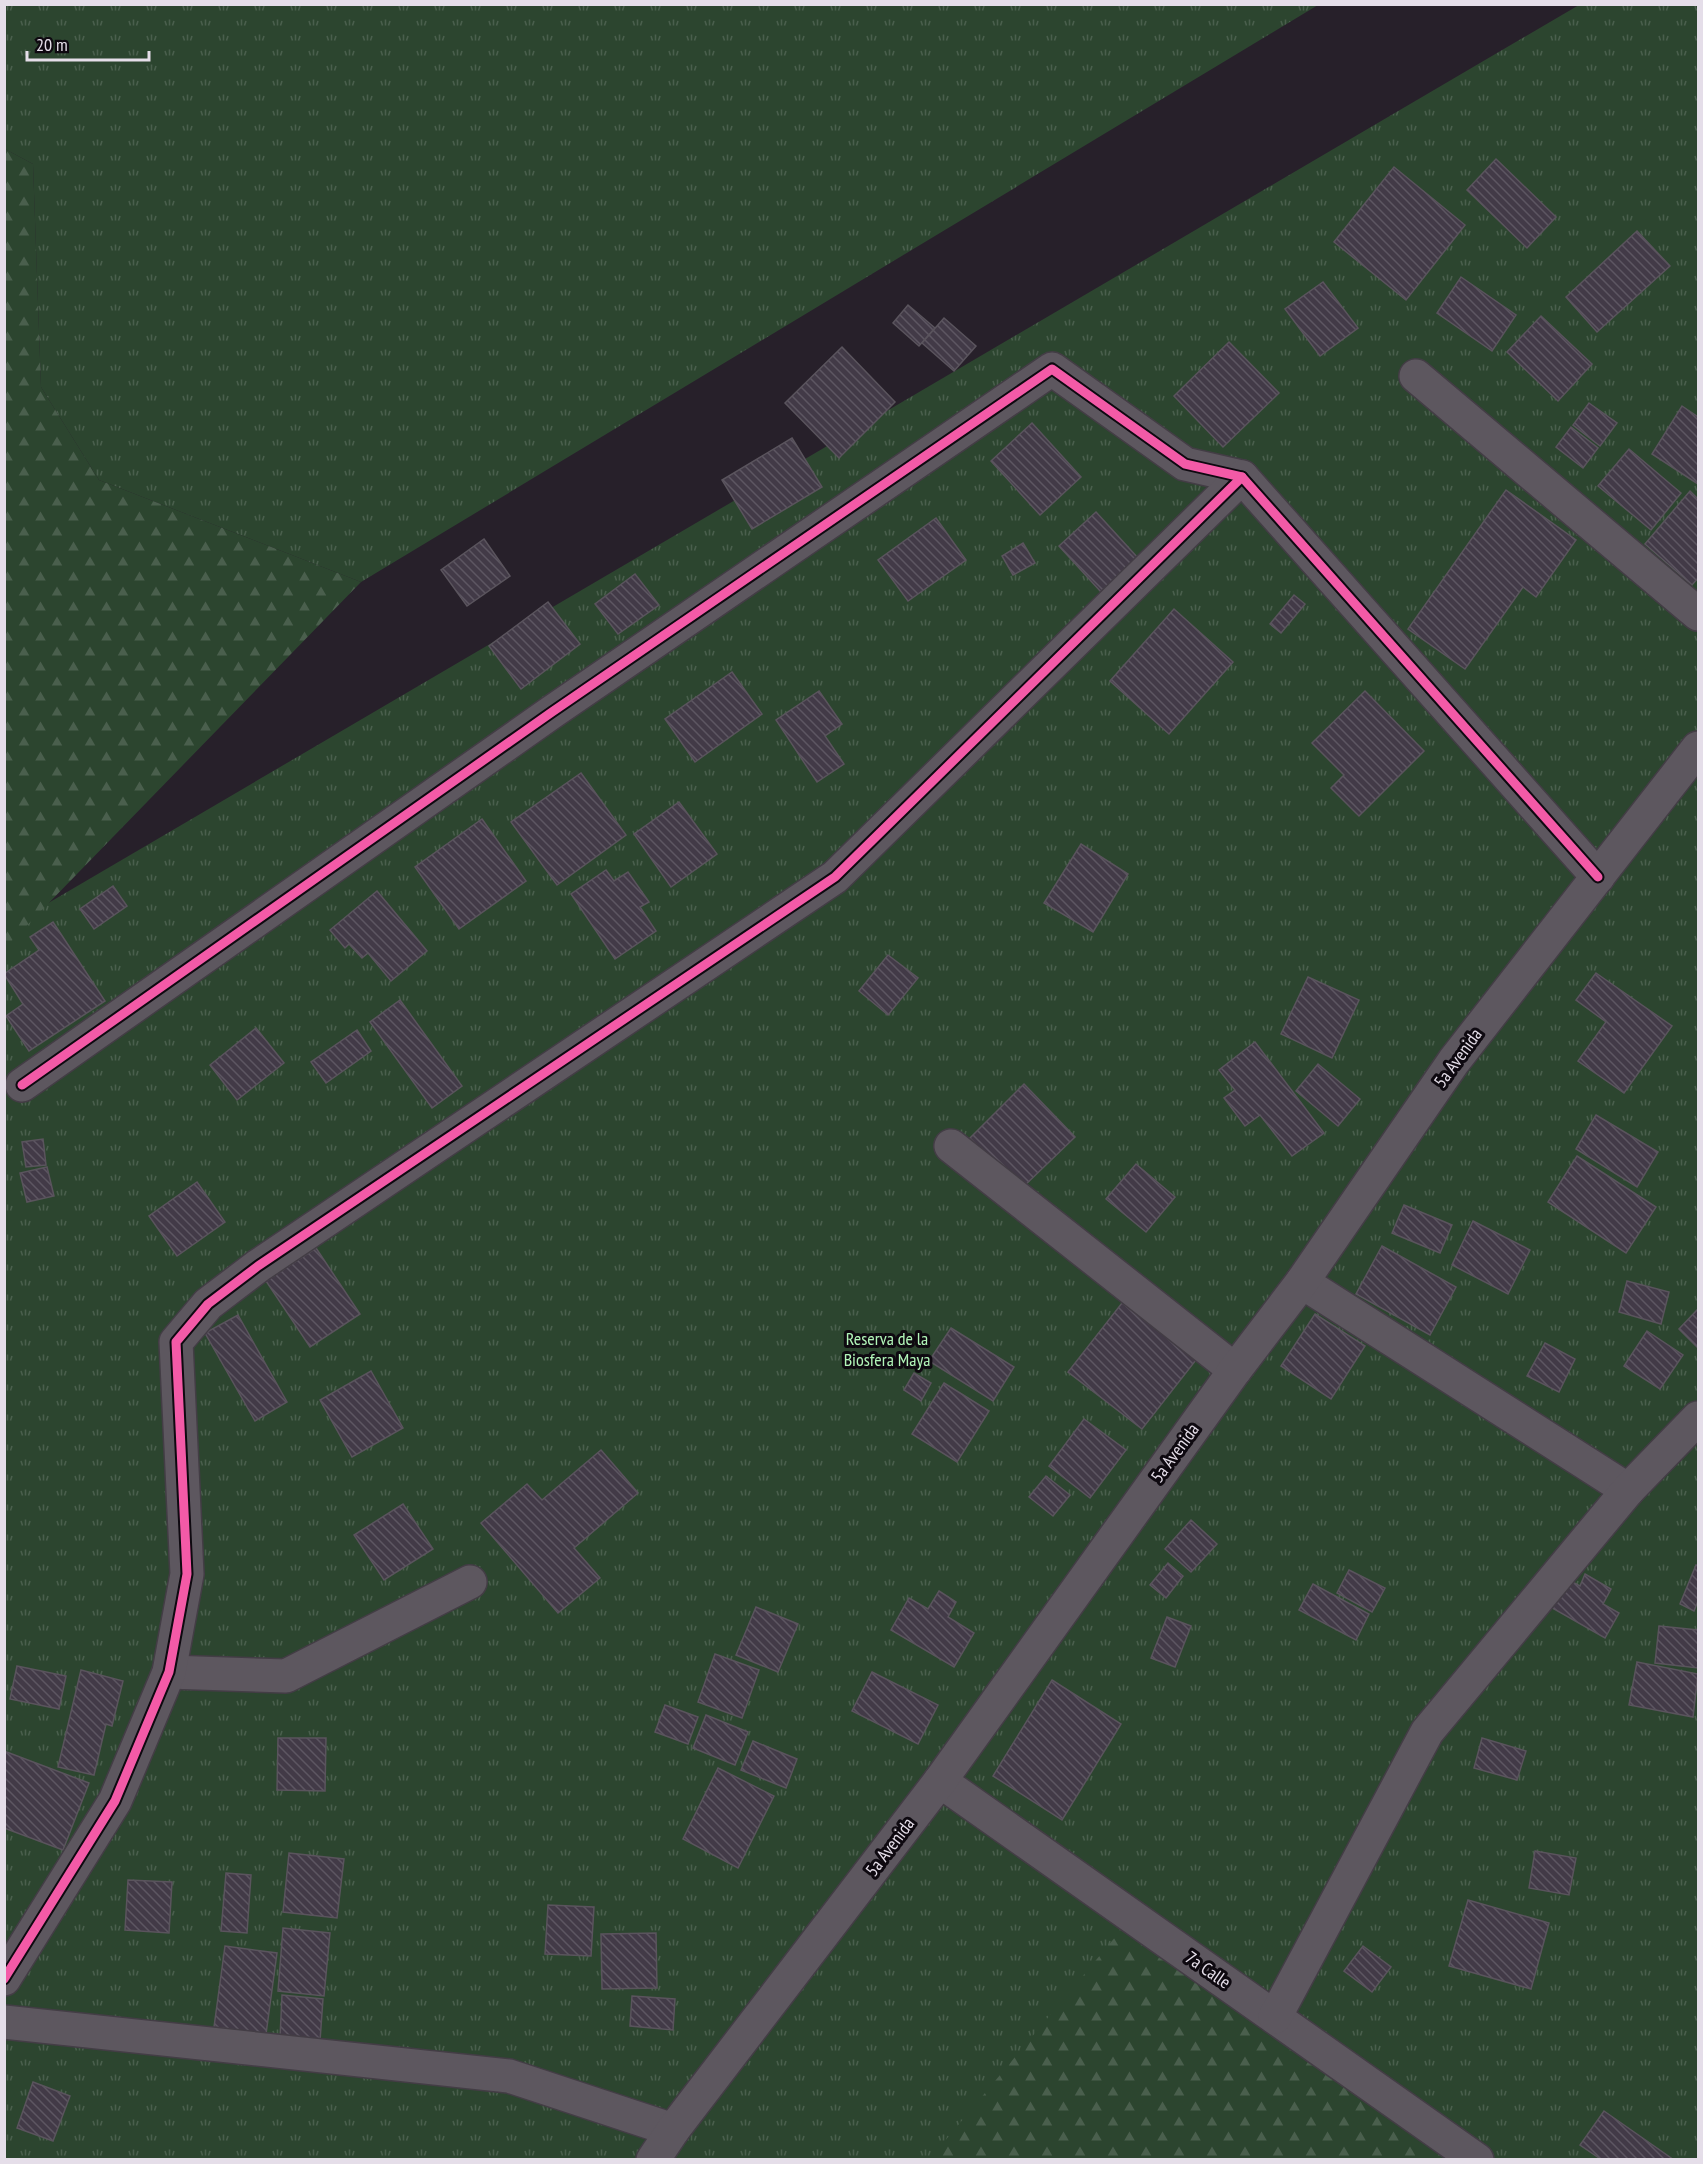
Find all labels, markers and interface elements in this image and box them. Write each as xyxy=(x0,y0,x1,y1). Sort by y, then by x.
scale bar xyxy=(27,24,148,62)
text: 20 m xyxy=(36,33,68,56)
street label: 5a Avenida xyxy=(1428,1024,1487,1092)
park label: Reserva de la Biosfera Maya xyxy=(844,1327,930,1371)
street label: 5a Avenida xyxy=(1145,1419,1204,1487)
street label: 5a Avenida xyxy=(860,1813,919,1881)
street label: 7a Calle xyxy=(1181,1946,1235,1993)

